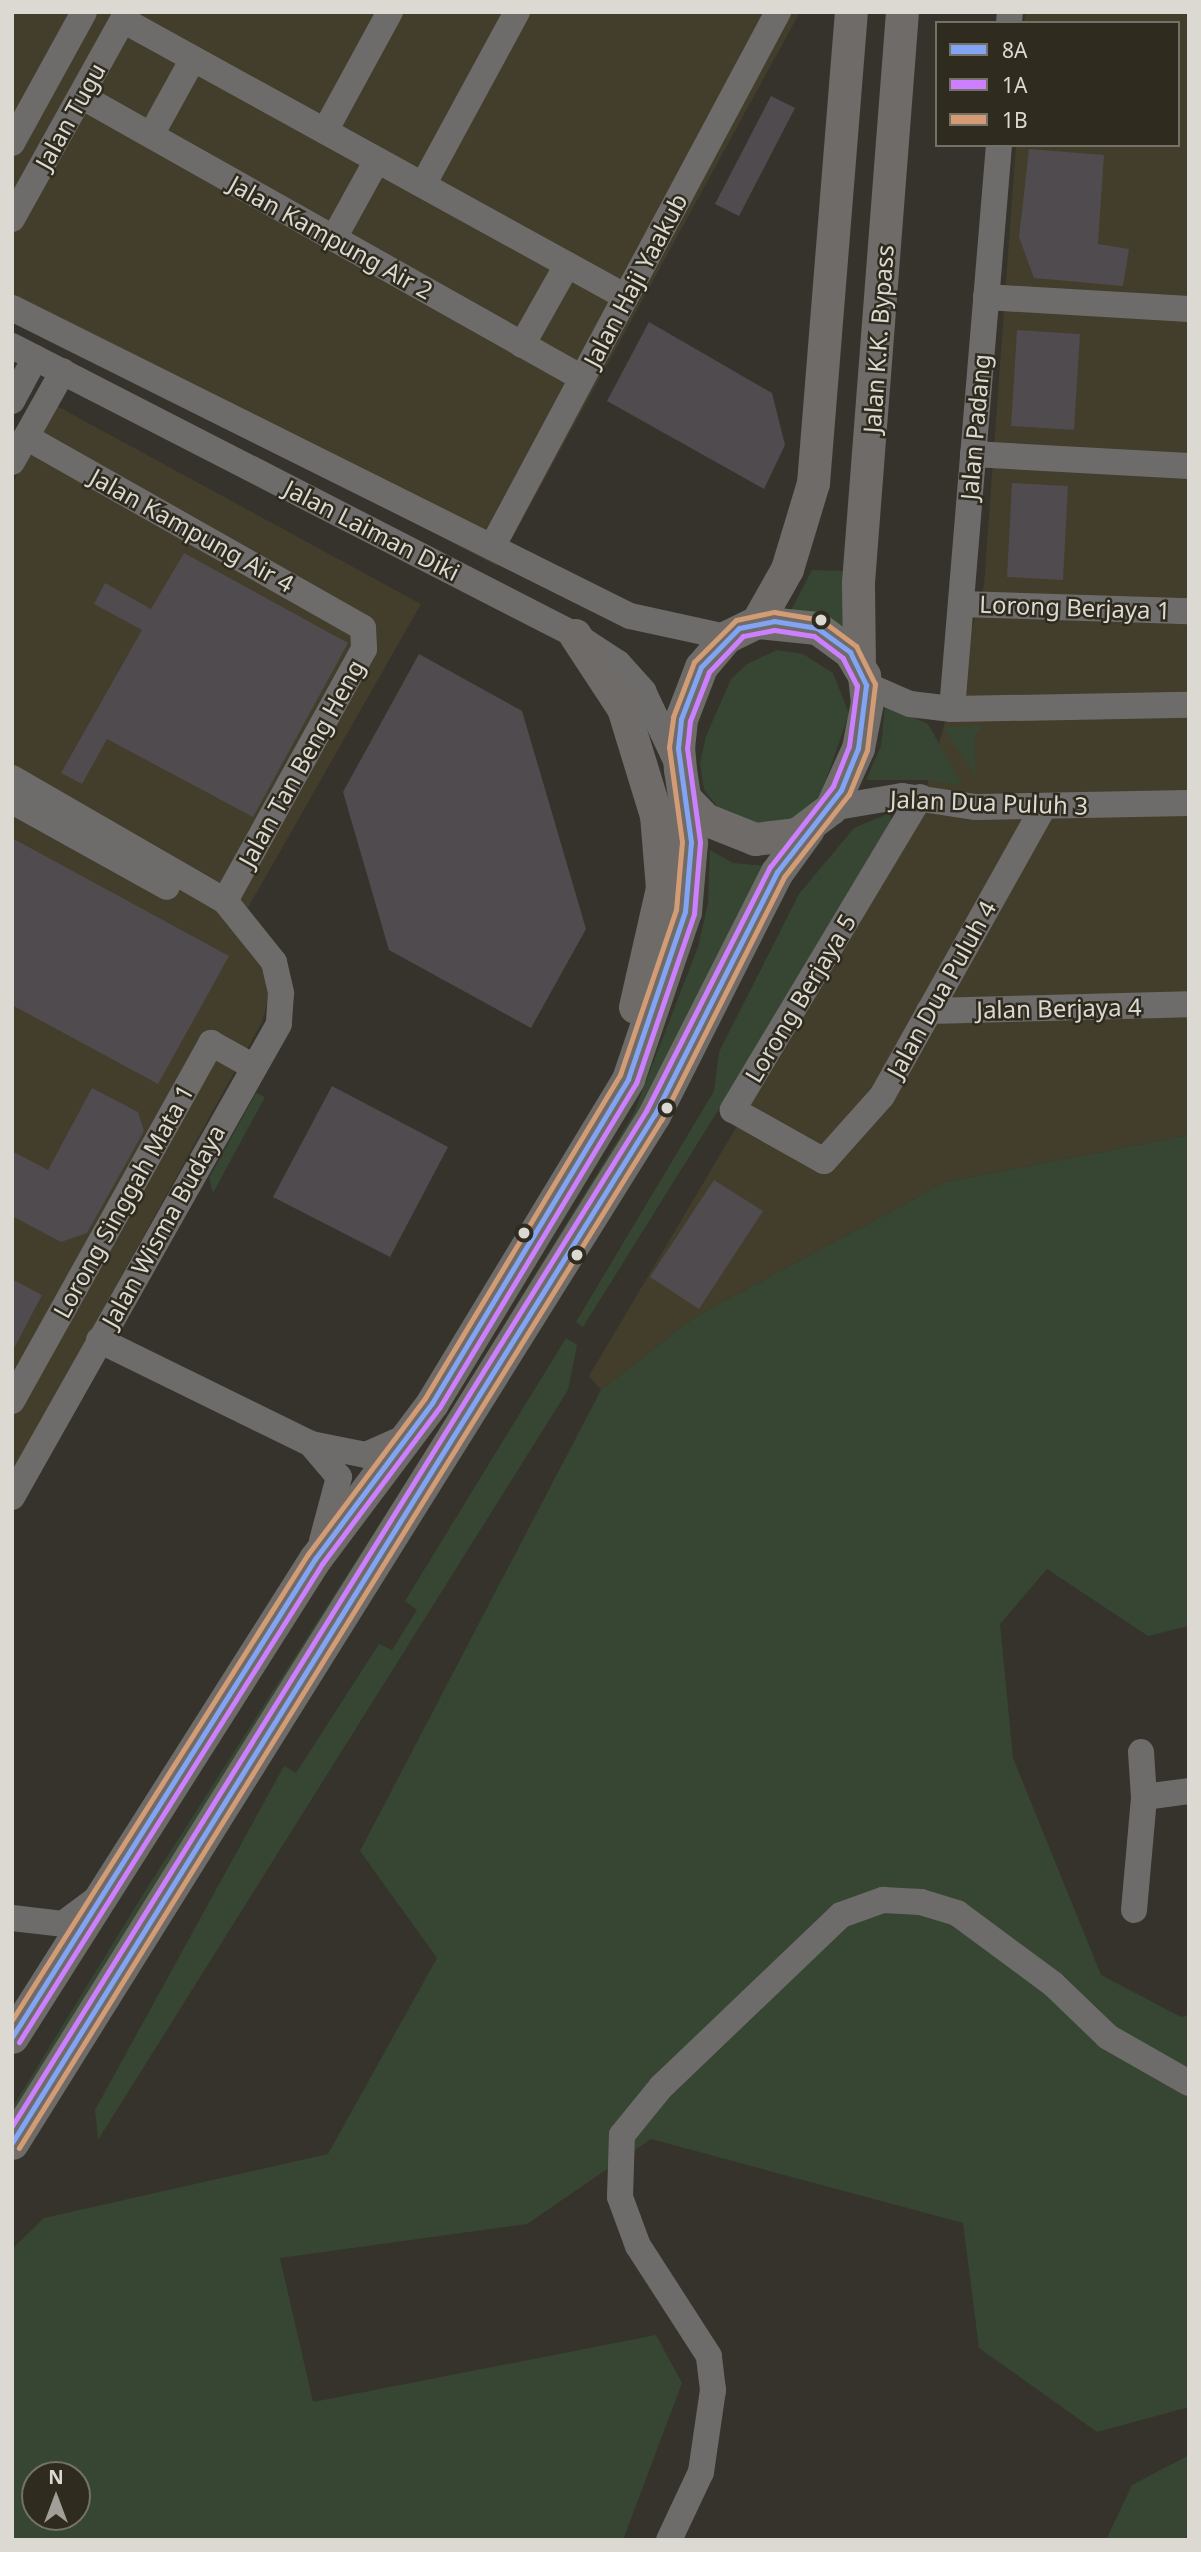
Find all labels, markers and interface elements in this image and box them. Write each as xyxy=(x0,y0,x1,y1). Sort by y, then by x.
legend xyxy=(935,21,1180,147)
text: 8A xyxy=(1002,36,1027,64)
street label: Jalan Tugu xyxy=(29,58,111,174)
text: 1A xyxy=(1002,71,1027,99)
text: 1B xyxy=(1002,106,1028,134)
street label: Jalan Kampung Air 2 xyxy=(224,169,438,305)
street label: Jalan Haji Yaakub xyxy=(577,188,693,372)
street label: Jalan K.K. Bypass xyxy=(857,244,899,434)
street label: Jalan Padang xyxy=(954,353,996,501)
street label: Jalan Kampung Air 4 xyxy=(85,462,299,598)
street label: Jalan Laiman Diki xyxy=(280,473,464,587)
street label: Lorong Berjaya 1 xyxy=(979,589,1171,625)
unlabelled marker xyxy=(814,613,828,627)
street label: Jalan Tan Beng Heng xyxy=(232,654,370,872)
street label: Jalan Dua Puluh 3 xyxy=(890,784,1088,820)
street label: Jalan Dua Puluh 4 xyxy=(880,895,1002,1083)
street label: Lorong Berjaya 5 xyxy=(738,909,862,1087)
street label: Jalan Berjaya 4 xyxy=(976,992,1142,1024)
street label: Lorong Singgah Mata 1 xyxy=(47,1079,199,1323)
unlabelled marker xyxy=(660,1101,674,1115)
street label: Jalan Wisma Budaya xyxy=(95,1120,231,1332)
unlabelled marker xyxy=(517,1226,531,1240)
unlabelled marker xyxy=(570,1248,584,1262)
north arrow xyxy=(21,2461,91,2531)
text: N xyxy=(48,2464,64,2490)

